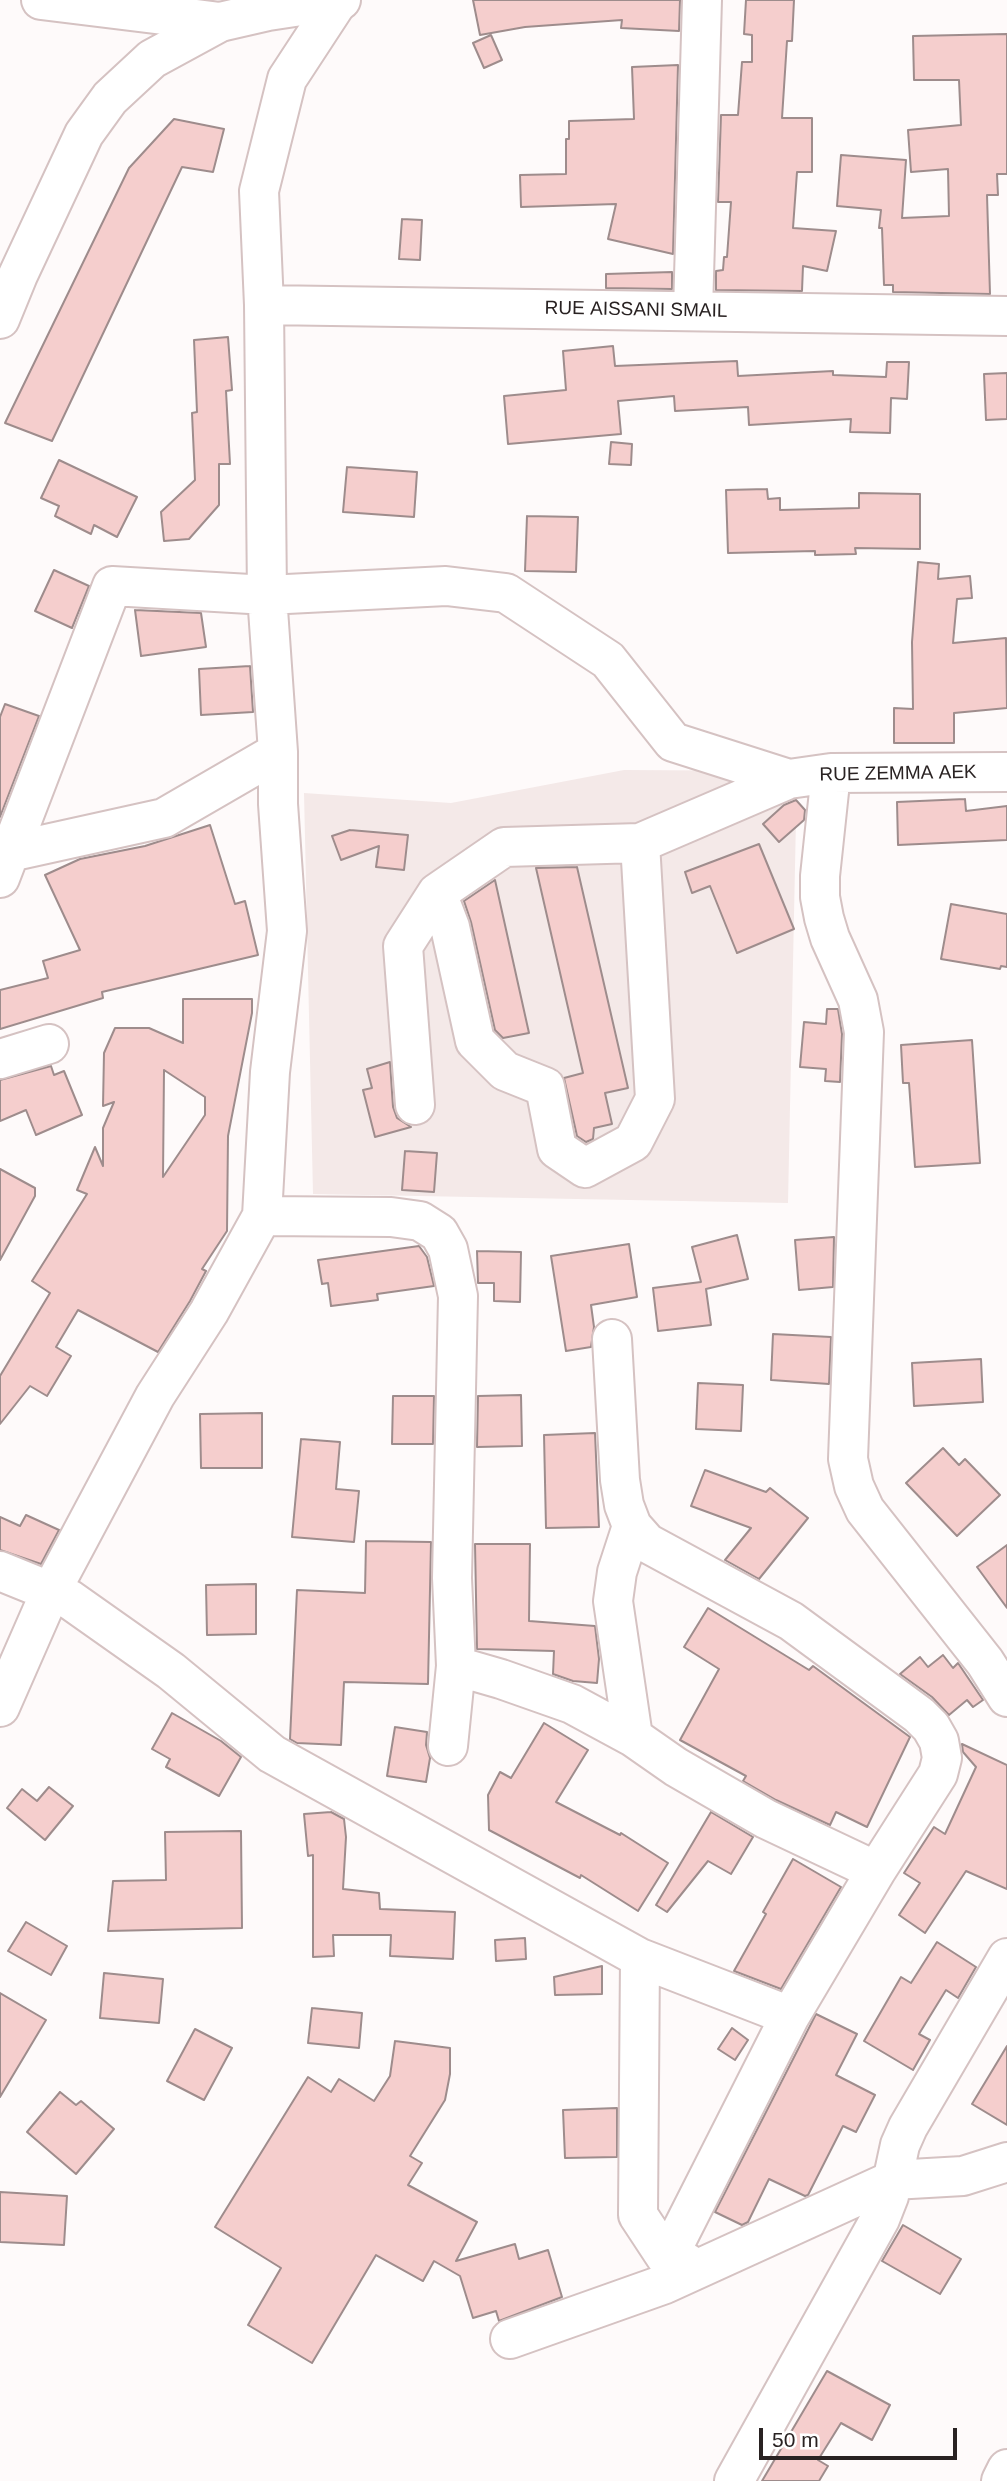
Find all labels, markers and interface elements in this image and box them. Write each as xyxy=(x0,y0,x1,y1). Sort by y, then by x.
street label: RUE AISSANI SMAIL xyxy=(544,297,728,323)
street label: RUE ZEMMA AEK xyxy=(819,761,977,787)
scale bar xyxy=(762,2414,960,2458)
text: 50 m xyxy=(772,2428,819,2451)

